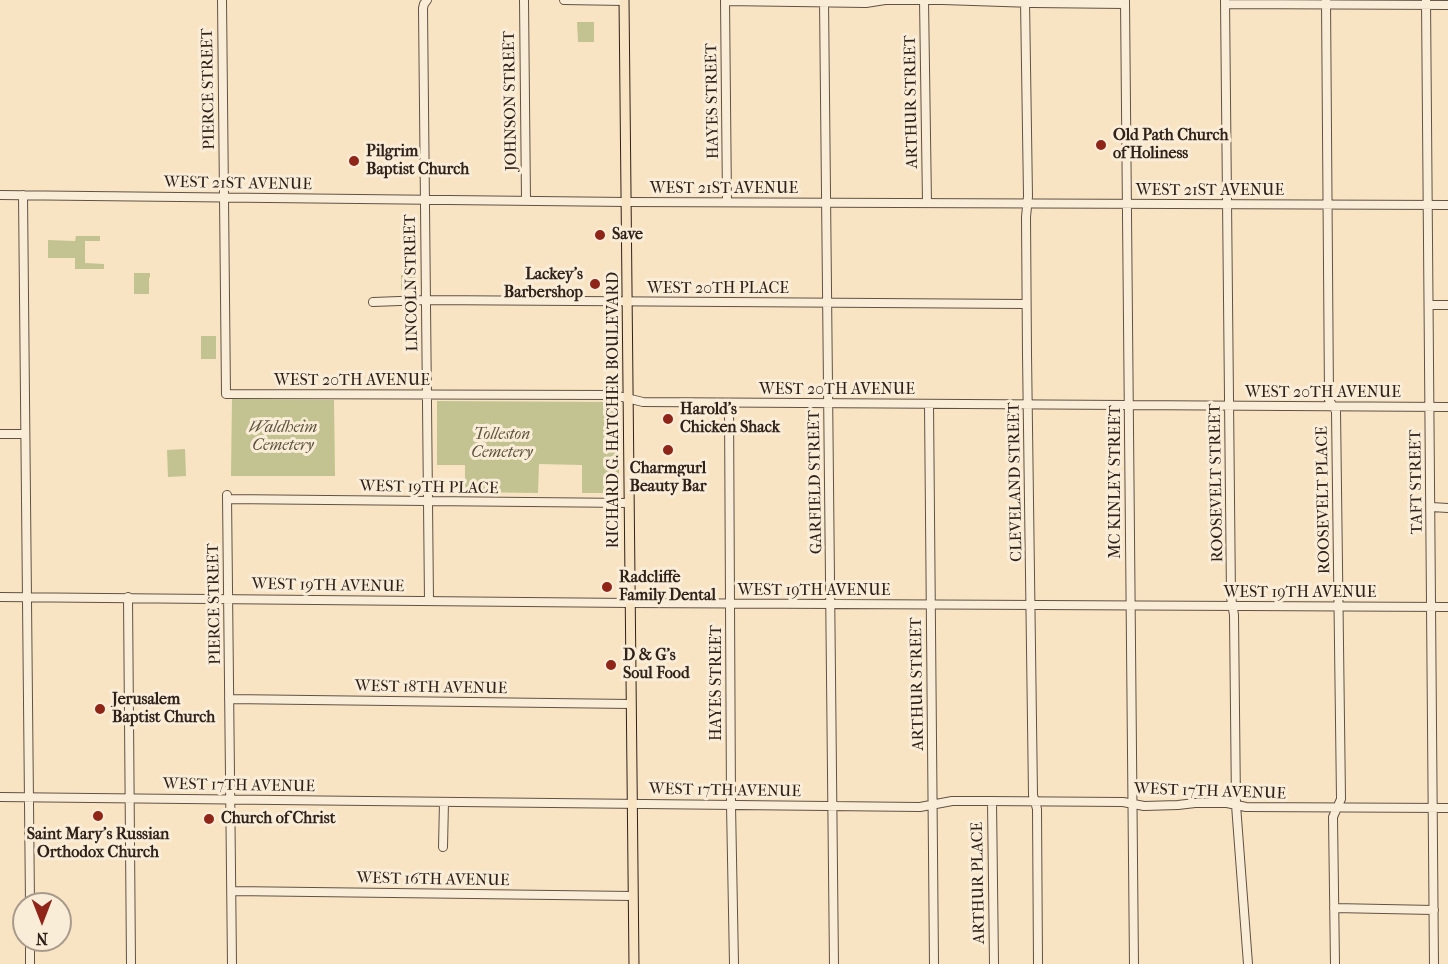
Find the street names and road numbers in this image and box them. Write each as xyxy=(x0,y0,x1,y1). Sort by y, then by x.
street label: PIERCE STREET xyxy=(198,28,220,150)
street label: JOHNSON STREET xyxy=(500,31,522,171)
street label: ARTHUR STREET xyxy=(901,35,923,169)
street label: HAYES STREET xyxy=(702,43,724,159)
street label: WEST 21ST AVENUE xyxy=(164,173,312,195)
street label: WEST 21ST AVENUE xyxy=(650,179,798,199)
street label: WEST 21ST AVENUE xyxy=(1136,181,1284,201)
street label: LINCOLN STREET xyxy=(401,214,423,352)
street label: RICHARD G. HATCHER BOULEVARD xyxy=(604,272,624,548)
street label: WEST 20TH PLACE xyxy=(647,279,789,299)
street label: WEST 20TH AVENUE xyxy=(274,371,430,391)
street label: WEST 20TH AVENUE xyxy=(759,380,915,400)
street label: WEST 20TH AVENUE xyxy=(1245,383,1401,403)
street label: CLEVELAND STREET xyxy=(1005,402,1027,562)
street label: ROOSEVELT STREET xyxy=(1206,403,1228,563)
street label: MC KINLEY STREET xyxy=(1106,405,1126,559)
street label: GARFIELD STREET xyxy=(805,410,827,554)
street label: ROOSEVELT PLACE xyxy=(1313,426,1335,574)
street label: TAFT STREET xyxy=(1406,429,1428,535)
street label: WEST 19TH PLACE xyxy=(359,477,499,499)
street label: PIERCE STREET xyxy=(204,543,226,665)
street label: WEST 19TH AVENUE xyxy=(251,575,405,597)
street label: WEST 19TH AVENUE xyxy=(738,581,890,601)
street label: WEST 19TH AVENUE xyxy=(1224,583,1376,603)
street label: ARTHUR STREET xyxy=(907,617,929,751)
street label: HAYES STREET xyxy=(707,625,727,741)
street label: WEST 18TH AVENUE xyxy=(355,677,507,699)
street label: WEST 17TH AVENUE xyxy=(163,775,315,797)
street label: WEST 17TH AVENUE xyxy=(649,780,801,802)
street label: WEST 17TH AVENUE xyxy=(1134,780,1286,804)
street label: ARTHUR PLACE xyxy=(968,822,990,944)
street label: WEST 16TH AVENUE xyxy=(356,869,510,891)

